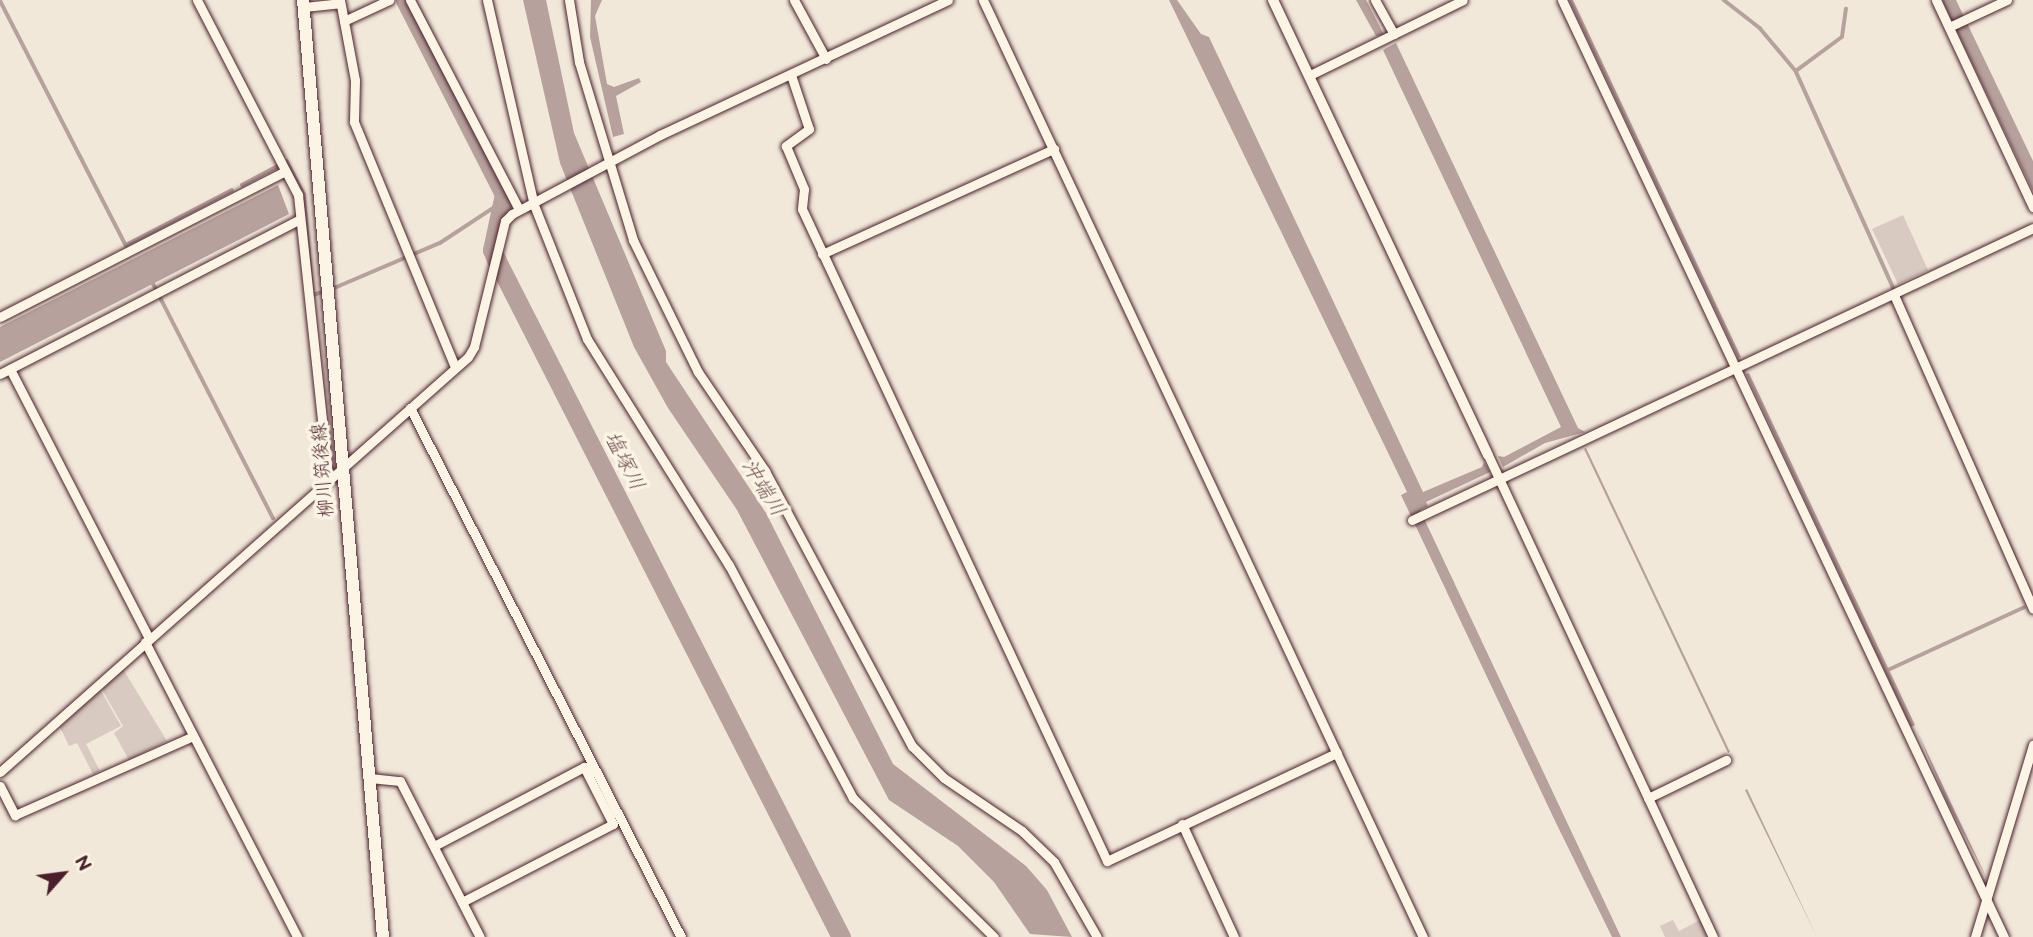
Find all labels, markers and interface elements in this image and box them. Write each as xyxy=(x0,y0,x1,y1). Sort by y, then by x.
street label: 柳川筑後線 xyxy=(308,422,338,518)
water label: 塩塚川 xyxy=(598,427,650,495)
water label: 沖端川 xyxy=(736,455,790,521)
north arrow xyxy=(28,839,98,909)
text: N xyxy=(68,852,95,876)

